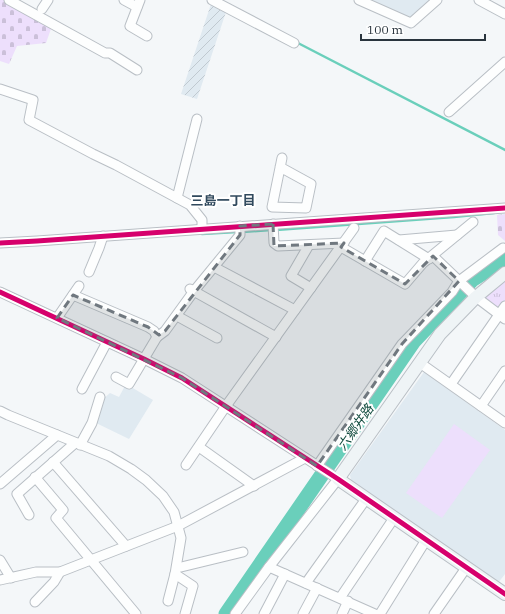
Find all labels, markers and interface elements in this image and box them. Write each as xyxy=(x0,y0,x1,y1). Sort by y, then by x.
scale bar xyxy=(361,16,485,42)
text: 100 m xyxy=(367,22,403,37)
district label: 三島一丁目 xyxy=(190,192,256,209)
water label: 六郷井路 xyxy=(334,400,378,453)

